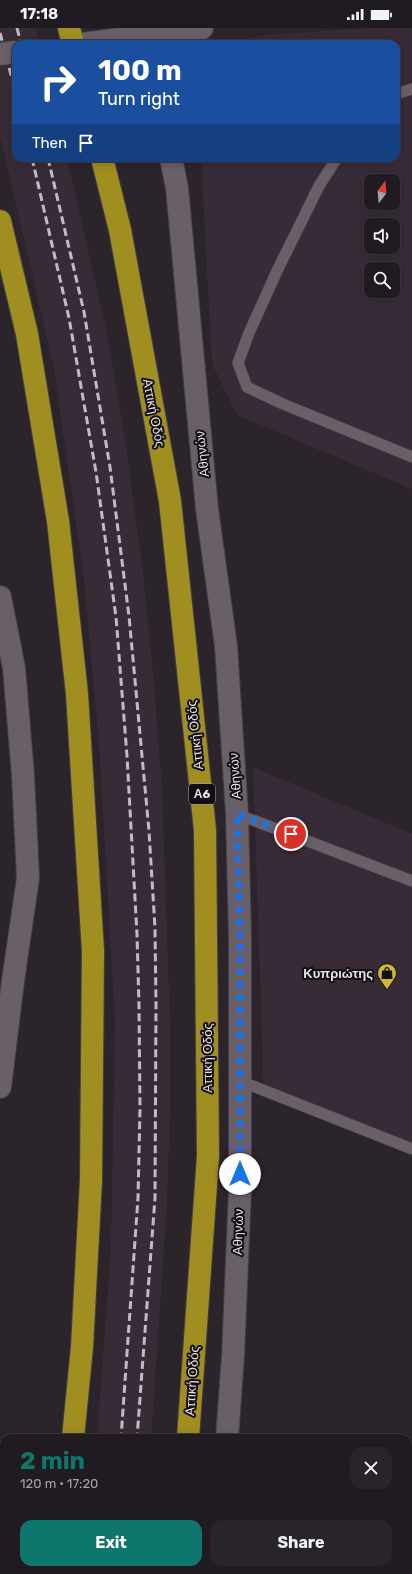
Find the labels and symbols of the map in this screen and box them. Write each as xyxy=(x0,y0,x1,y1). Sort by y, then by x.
north arrow xyxy=(364,174,400,210)
street label: Αττική Οδός xyxy=(140,377,168,449)
street label: Αθηνών xyxy=(192,430,212,478)
street label: Αττική Οδός xyxy=(184,700,206,770)
street label: Αθηνών xyxy=(226,752,244,800)
road number: Α6 xyxy=(189,784,215,804)
pin xyxy=(274,817,308,851)
shop icon: Κυπριώτης xyxy=(376,962,398,990)
place label: Κυπριώτης xyxy=(303,966,373,981)
street label: Αττική Οδός xyxy=(200,1023,215,1093)
position arrow xyxy=(219,1153,261,1195)
street label: Αθηνών xyxy=(230,1209,246,1255)
street label: Αττική Οδός xyxy=(182,1346,202,1416)

